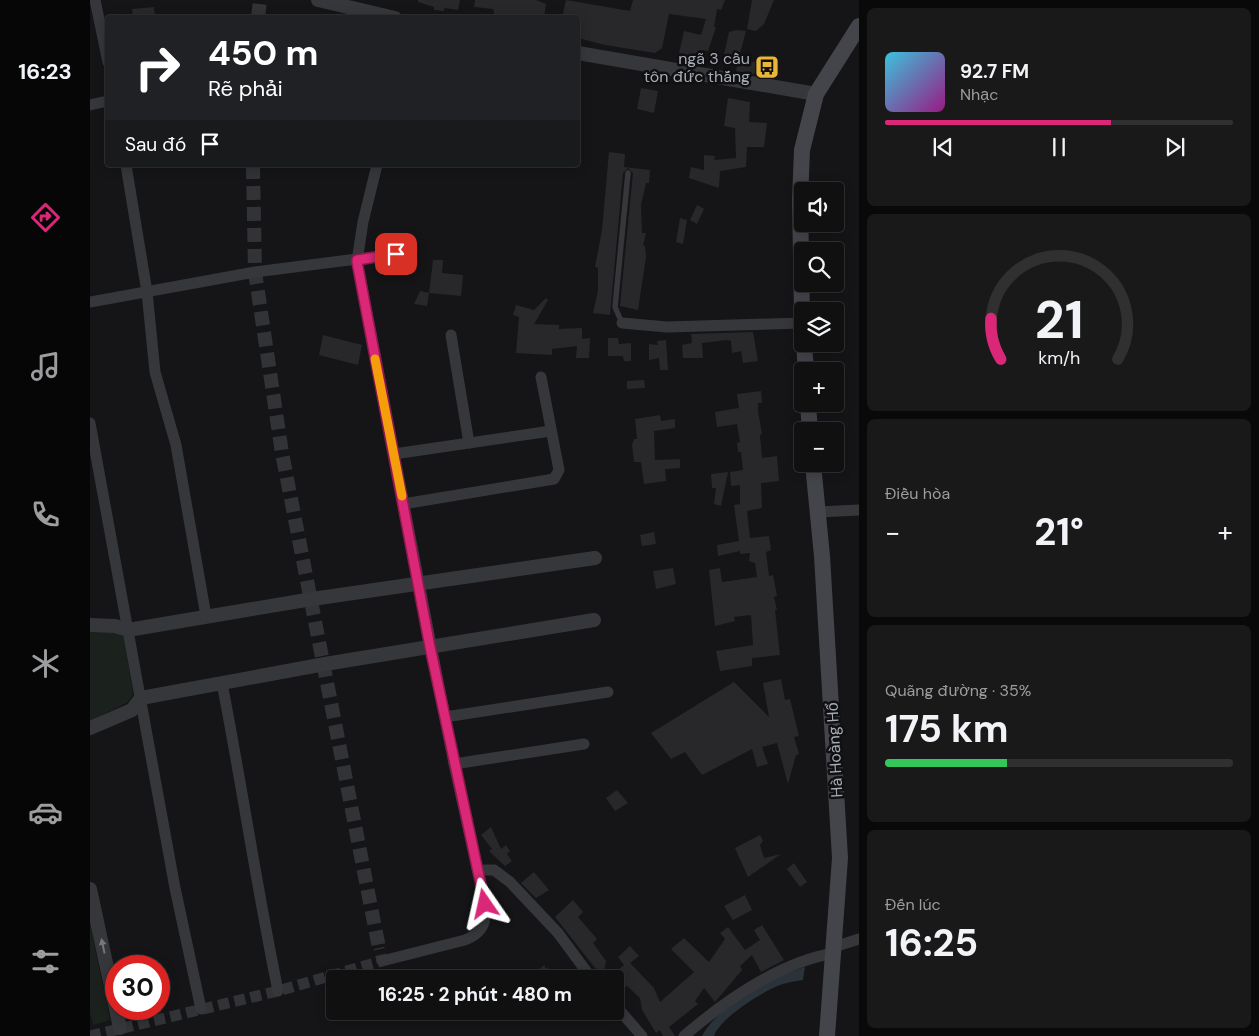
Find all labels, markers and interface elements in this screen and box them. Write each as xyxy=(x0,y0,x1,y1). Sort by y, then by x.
text: 450 m xyxy=(208,30,318,76)
icon: right xyxy=(125,35,190,100)
place label: ngã 3 cầu tôn đức thắng xyxy=(644,48,750,87)
bus stop icon: ngã 3 cầu tôn đức thắng xyxy=(754,54,780,80)
text: 16:23 xyxy=(18,57,72,86)
text: 92.7 FM xyxy=(960,59,1029,84)
text: Rẽ phải xyxy=(208,74,283,103)
text: Nhạc xyxy=(960,84,998,105)
icon: arrive xyxy=(196,130,224,158)
text: Sau đó xyxy=(125,132,186,157)
icon: previous xyxy=(929,133,957,161)
icon: pause xyxy=(1045,133,1073,161)
icon: next xyxy=(1161,133,1189,161)
map controls xyxy=(794,182,844,472)
button: sound xyxy=(794,182,844,232)
icon: directions xyxy=(28,200,63,235)
pin xyxy=(375,233,417,275)
icon: arrive xyxy=(382,240,410,268)
button: search xyxy=(794,242,844,292)
text: 21 xyxy=(1035,286,1083,354)
button: layers xyxy=(794,302,844,352)
text: km/h xyxy=(1038,346,1080,370)
icon: music xyxy=(28,349,63,384)
button: + xyxy=(794,362,844,412)
button: − xyxy=(794,422,844,472)
text: Điều hòa xyxy=(885,483,950,504)
icon: phone xyxy=(28,497,63,532)
text: 21° xyxy=(1034,507,1084,557)
text: − xyxy=(885,514,900,551)
text: + xyxy=(1218,514,1233,551)
icon: climate xyxy=(28,646,63,681)
text: Quãng đường · 35% xyxy=(885,680,1031,701)
street label: Hà Hoàng Hổ xyxy=(822,702,847,798)
text: 175 km xyxy=(885,704,1009,754)
icon: car xyxy=(28,795,63,830)
position arrow xyxy=(458,877,510,929)
text: Đến lúc xyxy=(885,894,941,915)
text: 16:25 xyxy=(885,918,978,968)
one-way arrow xyxy=(98,938,106,954)
icon: filters xyxy=(28,944,63,979)
speed limit sign: 30 xyxy=(105,955,170,1020)
text: 16:25 · 2 phút · 480 m xyxy=(378,982,572,1007)

